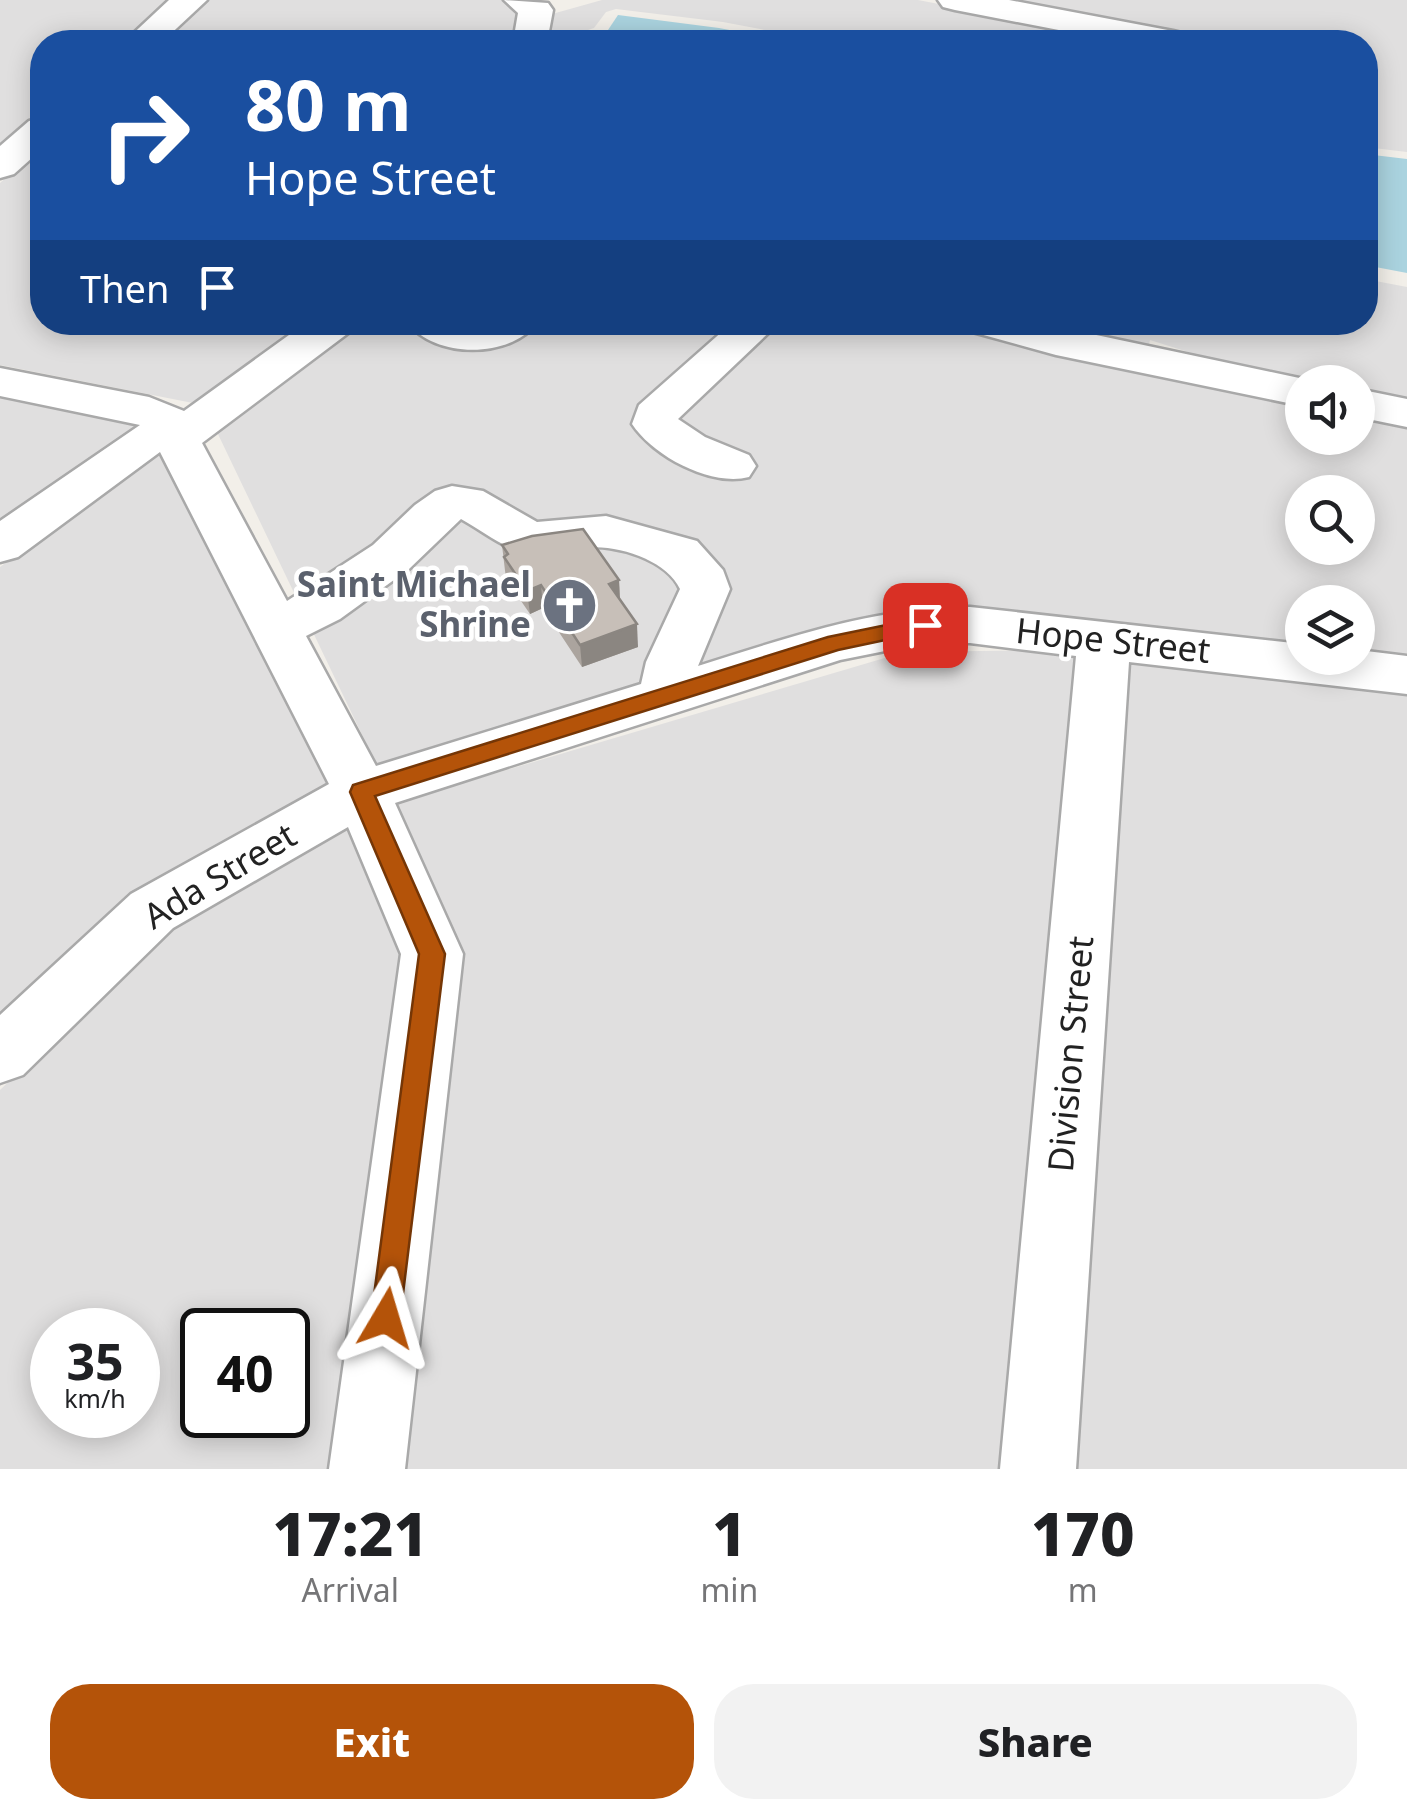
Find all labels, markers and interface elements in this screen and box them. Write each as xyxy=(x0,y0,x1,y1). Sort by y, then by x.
text: 80 m xyxy=(245,56,412,152)
icon: right xyxy=(80,70,210,200)
text: Hope Street xyxy=(245,147,496,208)
icon: arrive xyxy=(190,260,245,315)
text: Then xyxy=(80,262,170,314)
map controls xyxy=(1285,365,1375,675)
button: sound xyxy=(1285,365,1375,455)
button: search xyxy=(1285,475,1375,565)
place label: Saint Michael Shrine xyxy=(297,560,531,647)
church icon: Saint Michael Shrine xyxy=(540,575,600,635)
pin xyxy=(883,583,968,668)
button: layers xyxy=(1285,585,1375,675)
icon: arrive xyxy=(898,598,953,653)
street label: Hope Street xyxy=(1014,606,1213,673)
street label: Ada Street xyxy=(134,811,304,939)
street label: Division Street xyxy=(1036,934,1103,1174)
position arrow xyxy=(334,1266,438,1370)
speed limit sign: 40 xyxy=(180,1308,310,1438)
text: 35 xyxy=(66,1327,124,1395)
text: km/h xyxy=(64,1381,126,1415)
text: 17:21 xyxy=(272,1492,428,1574)
text: 1 xyxy=(712,1492,747,1574)
text: 170 xyxy=(1031,1492,1135,1574)
text: Arrival xyxy=(301,1568,399,1611)
text: min xyxy=(700,1568,758,1611)
text: m xyxy=(1068,1568,1098,1611)
button: Exit xyxy=(50,1684,694,1799)
button: Share xyxy=(714,1684,1357,1799)

